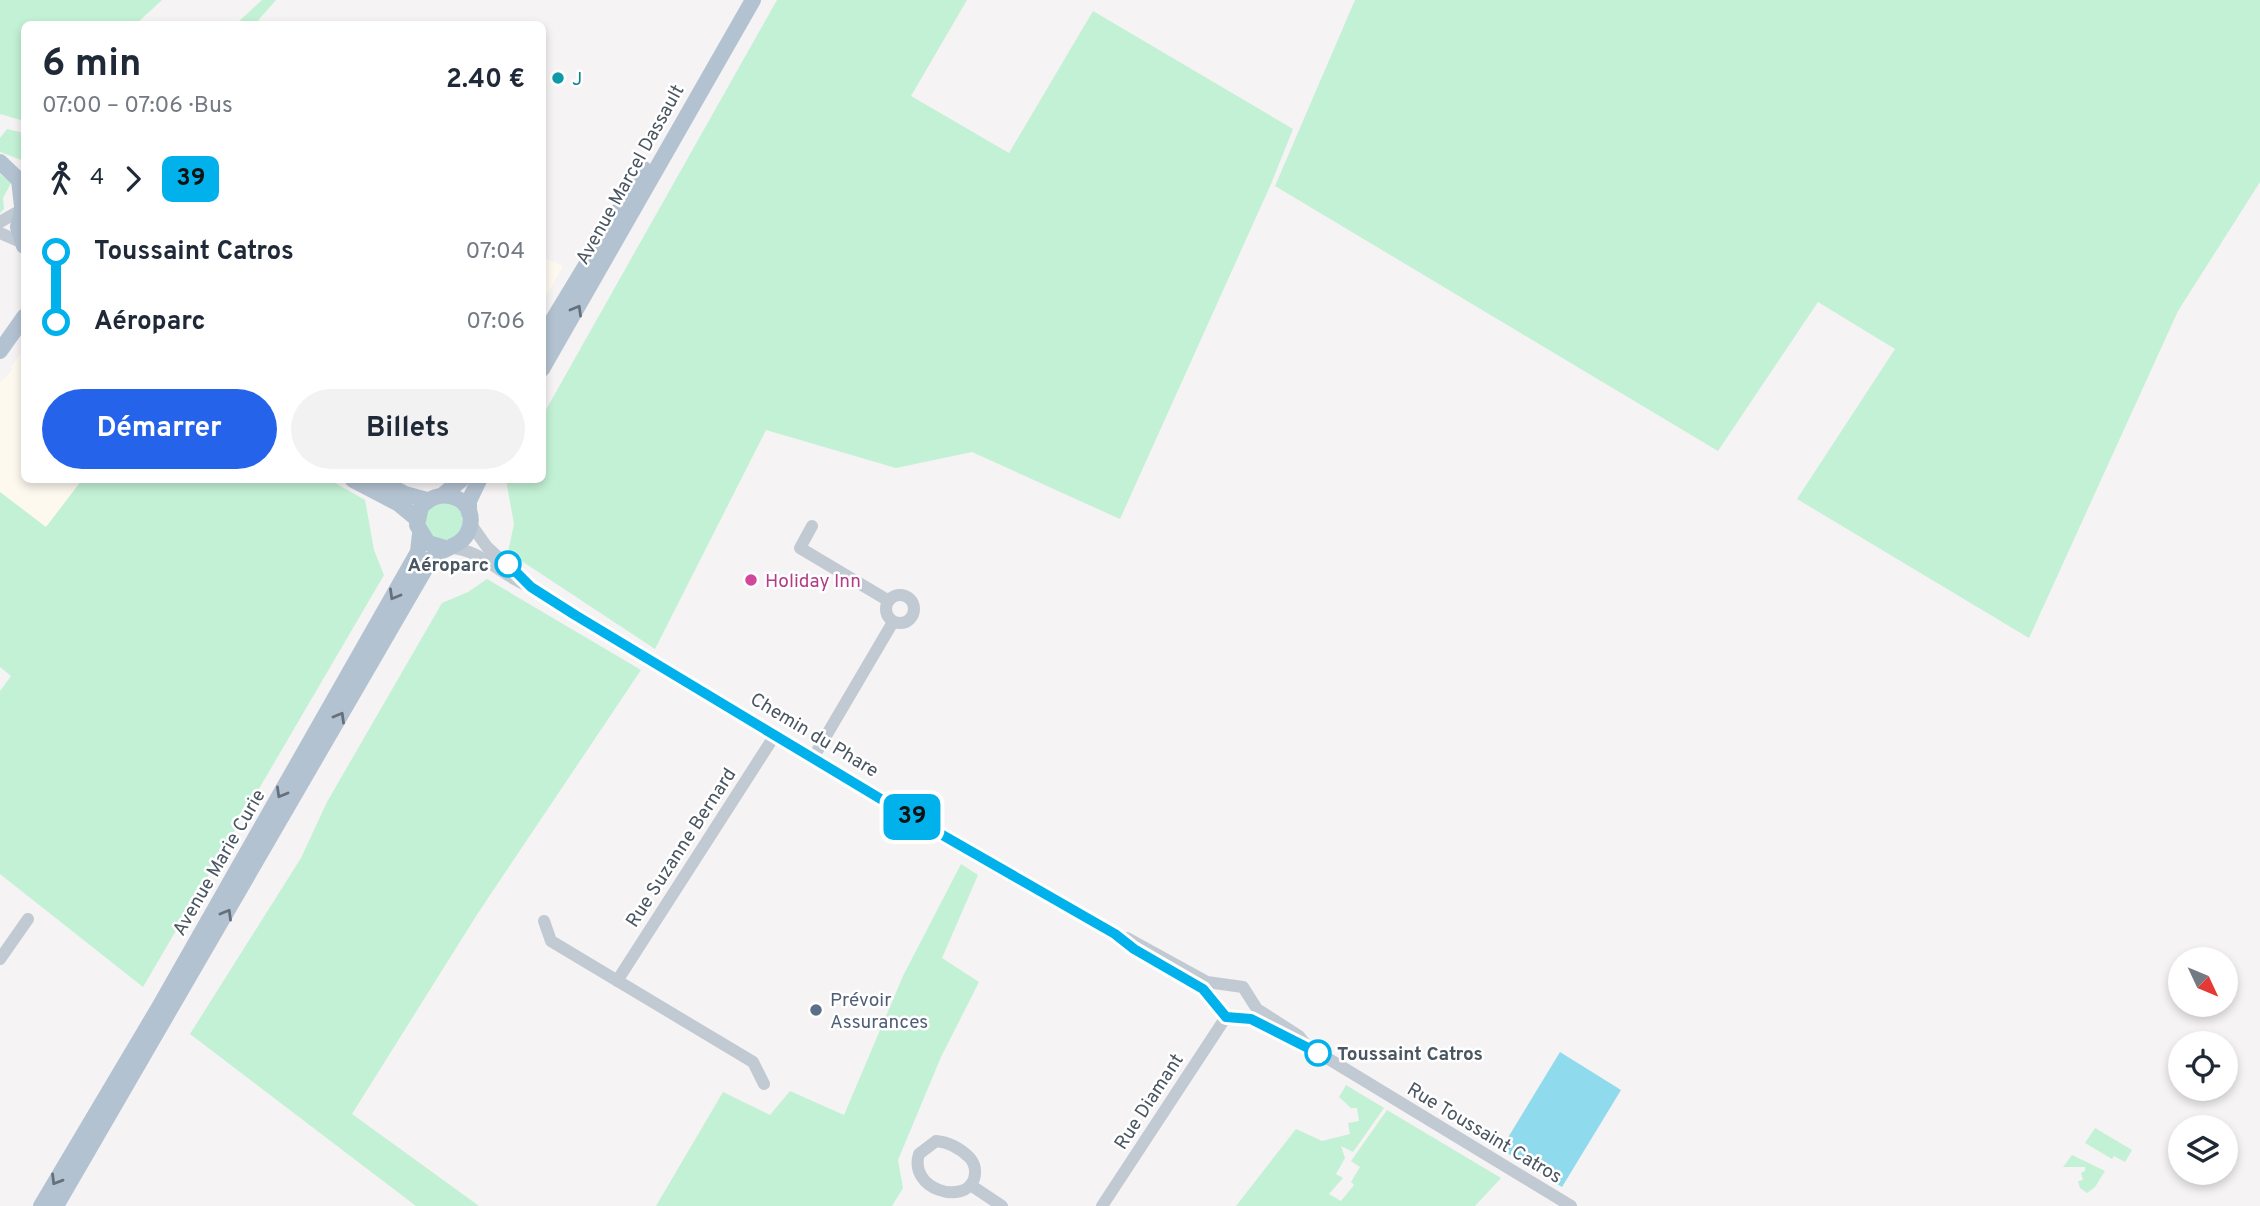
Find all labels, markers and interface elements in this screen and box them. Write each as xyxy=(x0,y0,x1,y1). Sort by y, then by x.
text: 6 min xyxy=(42,41,141,90)
text: 2.40 € xyxy=(446,64,525,97)
place label: J xyxy=(572,68,582,92)
marker: J xyxy=(550,70,566,86)
street label: Avenue Marcel Dassault xyxy=(571,81,690,269)
text: 07:00 – 07:06 · Bus xyxy=(42,92,233,121)
icon: walk xyxy=(42,160,80,198)
icon: forward xyxy=(114,160,152,198)
text: 4 xyxy=(90,164,104,193)
text: 39 xyxy=(176,164,205,194)
text: Toussaint Catros xyxy=(94,236,294,269)
text: 07:04 xyxy=(466,238,525,267)
one-way arrow xyxy=(569,305,582,318)
text: Aéroparc xyxy=(94,306,206,339)
text: 07:06 xyxy=(466,308,525,337)
button: Démarrer xyxy=(42,389,277,469)
button: Billets xyxy=(291,389,525,469)
marker: Aéroparc xyxy=(495,551,521,577)
place label: Aéroparc xyxy=(408,554,489,578)
place label: Holiday Inn xyxy=(765,570,861,594)
marker: Holiday Inn xyxy=(743,572,759,588)
one-way arrow xyxy=(389,588,402,601)
street label: Chemin du Phare xyxy=(745,688,883,784)
one-way arrow xyxy=(332,712,345,725)
street label: Rue Suzanne Bernard xyxy=(621,764,742,932)
street label: Avenue Marie Curie xyxy=(168,785,271,941)
one-way arrow xyxy=(276,786,289,798)
line badge: 39 xyxy=(880,794,944,840)
text: 39 xyxy=(897,802,927,832)
one-way arrow xyxy=(219,909,232,922)
north arrow xyxy=(2168,947,2238,1017)
map controls xyxy=(2168,947,2238,1185)
place label: Prévoir Assurances xyxy=(830,989,928,1035)
marker: Prévoir Assurances xyxy=(808,1002,824,1018)
button: locate xyxy=(2168,1031,2238,1101)
marker: Toussaint Catros xyxy=(1305,1040,1331,1066)
place label: Toussaint Catros xyxy=(1337,1043,1483,1067)
street label: Rue Diamant xyxy=(1110,1050,1190,1155)
street label: Rue Toussaint Catros xyxy=(1402,1078,1566,1190)
button: layers xyxy=(2168,1115,2238,1185)
one-way arrow xyxy=(51,1173,64,1186)

